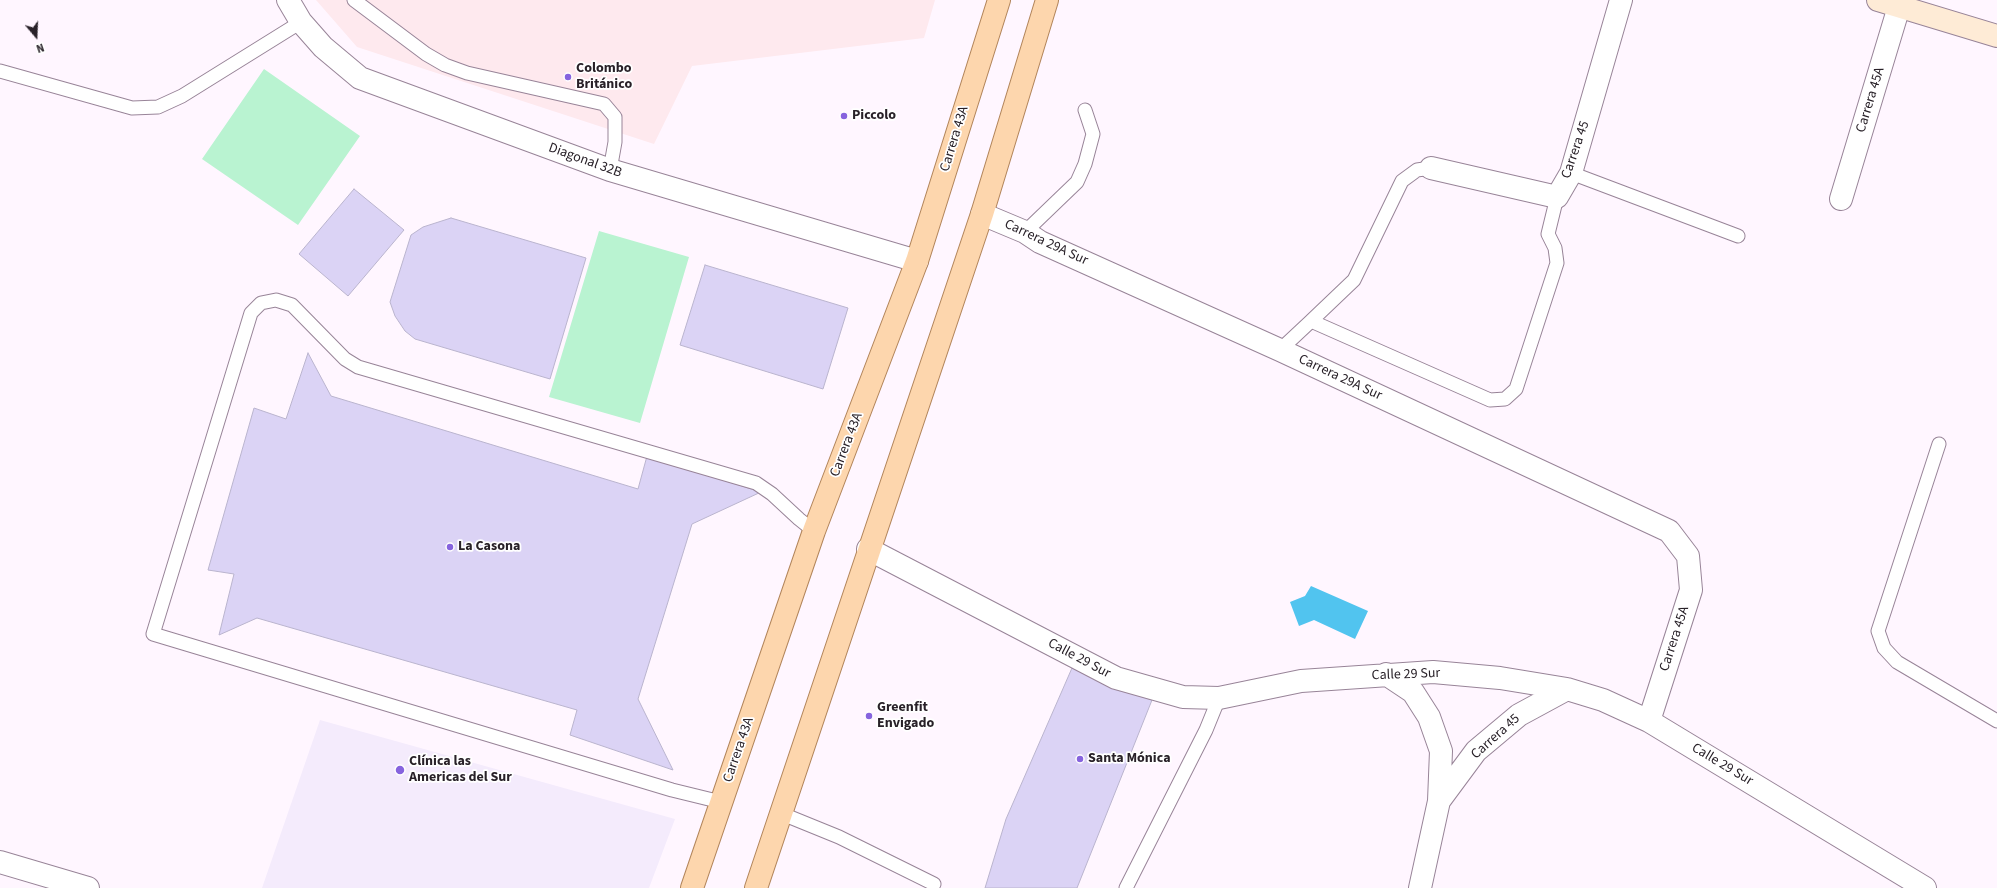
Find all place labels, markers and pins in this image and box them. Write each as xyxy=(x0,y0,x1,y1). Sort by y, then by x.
place label: Colombo Británico xyxy=(576,61,632,94)
marker: Colombo Británico xyxy=(563,72,573,82)
place label: Piccolo xyxy=(852,108,896,124)
marker: Piccolo xyxy=(839,111,849,121)
place label: La Casona xyxy=(458,539,520,555)
marker: La Casona xyxy=(445,542,455,552)
place label: Greenfit Envigado xyxy=(877,700,934,732)
marker: Greenfit Envigado xyxy=(864,711,874,721)
place label: Santa Mónica xyxy=(1088,751,1171,767)
place label: Clínica las Americas del Sur xyxy=(409,754,512,786)
marker: Santa Mónica xyxy=(1075,754,1085,764)
marker: Clínica las Americas del Sur xyxy=(394,764,406,776)

